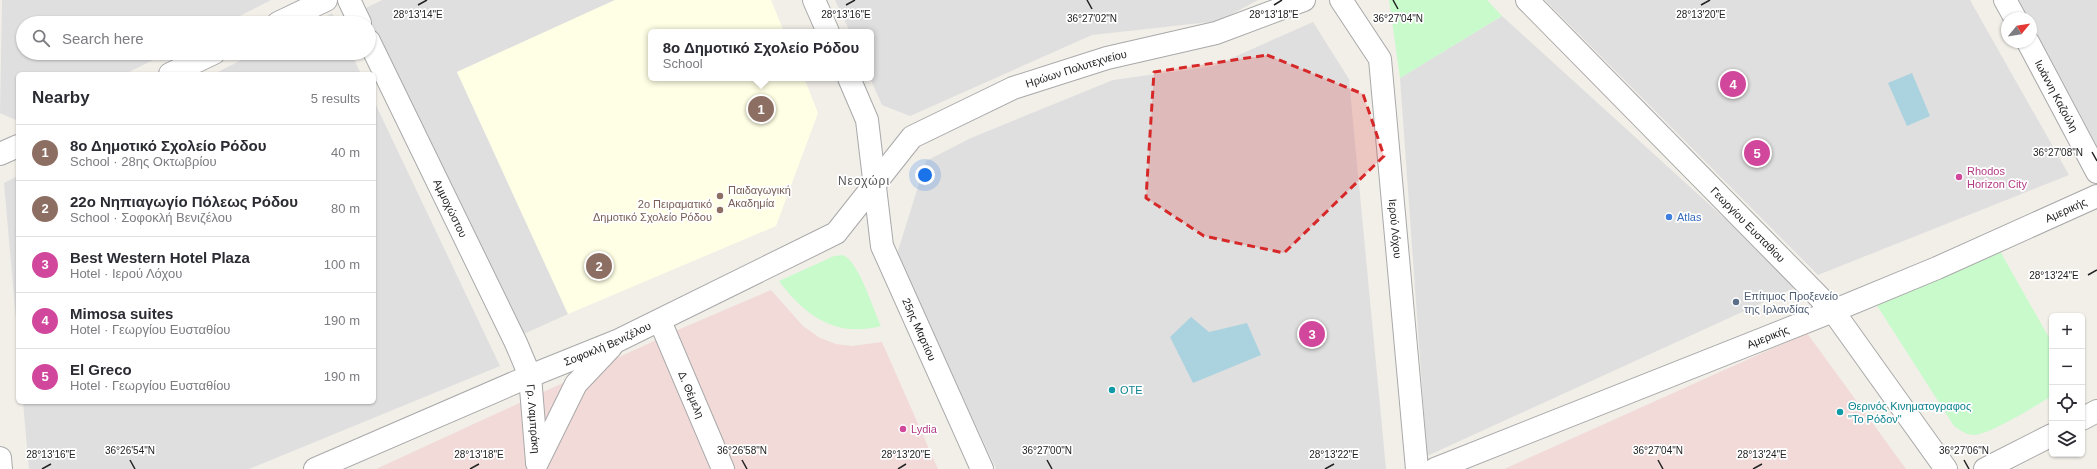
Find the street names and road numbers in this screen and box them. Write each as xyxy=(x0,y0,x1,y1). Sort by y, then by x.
street label: Ηρώων Πολυτεχνείου xyxy=(1024,48,1128,90)
street label: Ιωάννη Καζούλη xyxy=(2033,58,2081,134)
street label: Αμμοχώστου xyxy=(431,177,470,239)
street label: Γεωργίου Ευσταθίου xyxy=(1708,185,1787,265)
street label: Αμερικής xyxy=(2043,195,2088,225)
street label: Ιερού Λόχου xyxy=(1387,198,1404,259)
street label: 25ης Μαρτίου xyxy=(900,296,939,363)
street label: Σοφοκλή Βενιζέλου xyxy=(562,319,653,368)
street label: Αμερικής xyxy=(1745,323,1791,351)
street label: Δ. Θέμελη xyxy=(676,369,707,420)
street label: Γρ. Λαμπράκη xyxy=(525,384,542,454)

